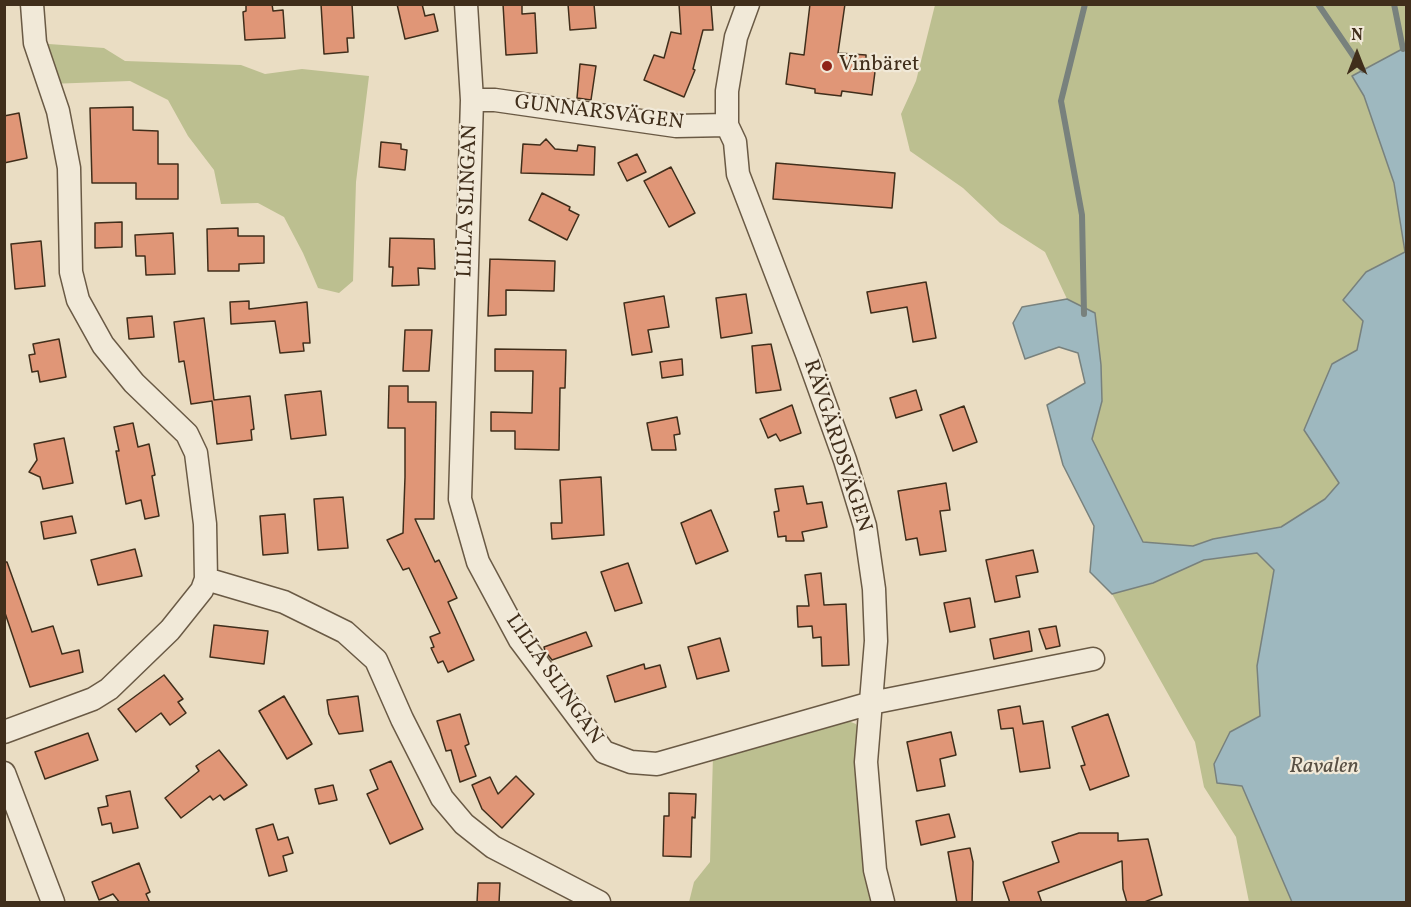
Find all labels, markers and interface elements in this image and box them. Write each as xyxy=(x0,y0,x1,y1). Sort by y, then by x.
north arrow xyxy=(1327,24,1387,84)
text: N xyxy=(1351,25,1363,47)
place label: Vinbäret xyxy=(839,53,919,79)
marker: Vinbäret xyxy=(820,59,834,73)
street label: GUNNARSVÄGEN xyxy=(513,91,685,137)
street label: LILLA SLINGAN xyxy=(454,124,484,278)
street label: RÄVGÄRDSVÄGEN xyxy=(796,357,876,535)
street label: LILLA SLINGAN xyxy=(499,610,607,750)
water label: Ravalen xyxy=(1289,755,1359,781)

